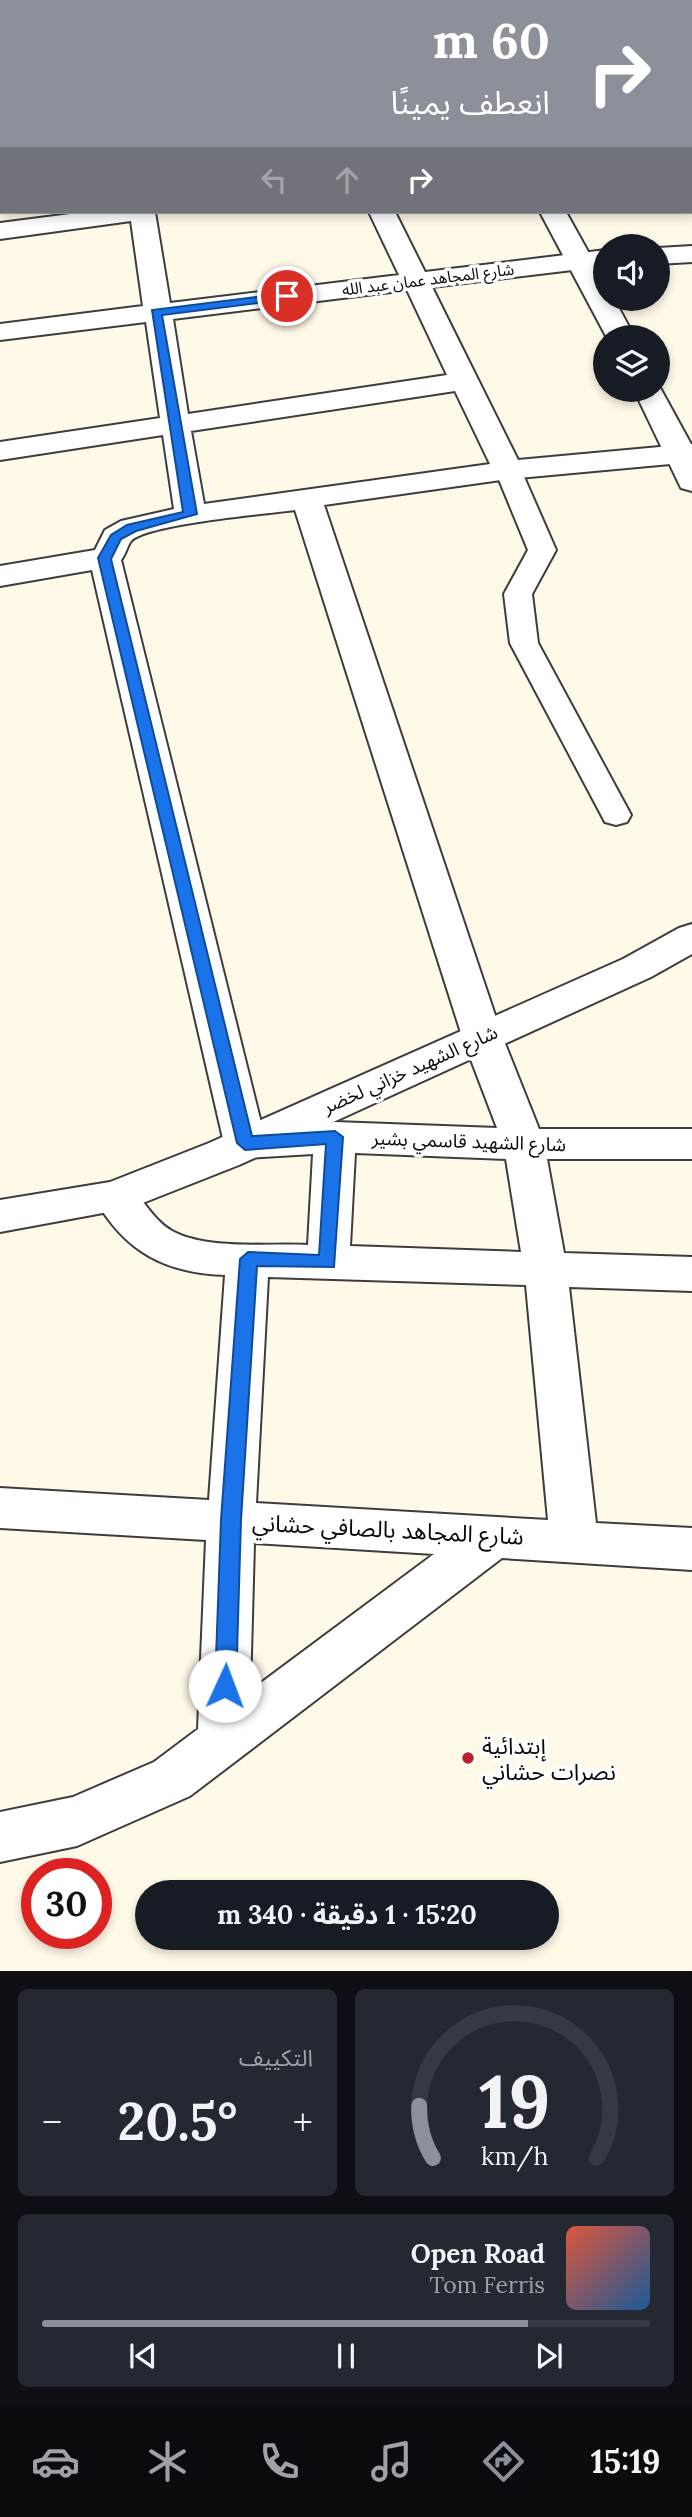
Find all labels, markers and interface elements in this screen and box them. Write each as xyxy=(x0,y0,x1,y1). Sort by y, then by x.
text: 60 m xyxy=(433,9,550,71)
icon: right xyxy=(574,28,665,119)
text: انعطف يمينًا xyxy=(391,82,550,123)
icon: left xyxy=(255,161,293,199)
icon: ahead xyxy=(328,161,366,199)
icon: right xyxy=(401,161,439,199)
map controls xyxy=(593,234,670,402)
button: sound xyxy=(593,234,670,311)
street label: شارع المجاهد عمان عبد الله xyxy=(341,259,516,302)
pin xyxy=(257,266,317,326)
icon: arrive xyxy=(268,277,306,315)
button: layers xyxy=(593,325,670,402)
street label: شارع الشهيد خزاني لخضر xyxy=(318,1020,503,1122)
street label: شارع الشهيد قاسمي بشير xyxy=(370,1126,566,1160)
street label: شارع المجاهد بالصافي حشاني xyxy=(251,1507,525,1554)
position arrow xyxy=(188,1649,262,1723)
place label: إبتدائية نصرات حشاني xyxy=(482,1731,616,1789)
marker: إبتدائية نصرات حشاني xyxy=(460,1750,476,1766)
speed limit sign: 30 xyxy=(21,1858,112,1949)
text: 15:20 · 1 دقيقة · 340 m xyxy=(217,1898,477,1931)
text: التكييف xyxy=(239,2043,313,2072)
text: 19 xyxy=(479,2056,550,2149)
text: 20.5° xyxy=(118,2088,237,2154)
text: − xyxy=(42,2098,62,2146)
text: + xyxy=(293,2098,313,2146)
text: km/h xyxy=(481,2140,548,2172)
text: Open Road xyxy=(411,2237,545,2270)
text: Tom Ferris xyxy=(430,2270,545,2299)
icon: previous xyxy=(124,2337,162,2375)
icon: pause xyxy=(327,2337,365,2375)
icon: next xyxy=(530,2337,568,2375)
icon: car xyxy=(31,2437,80,2486)
icon: climate xyxy=(143,2437,192,2486)
icon: phone xyxy=(255,2437,304,2486)
icon: music xyxy=(367,2437,416,2486)
icon: directions xyxy=(479,2437,528,2486)
text: 15:19 xyxy=(591,2441,661,2482)

